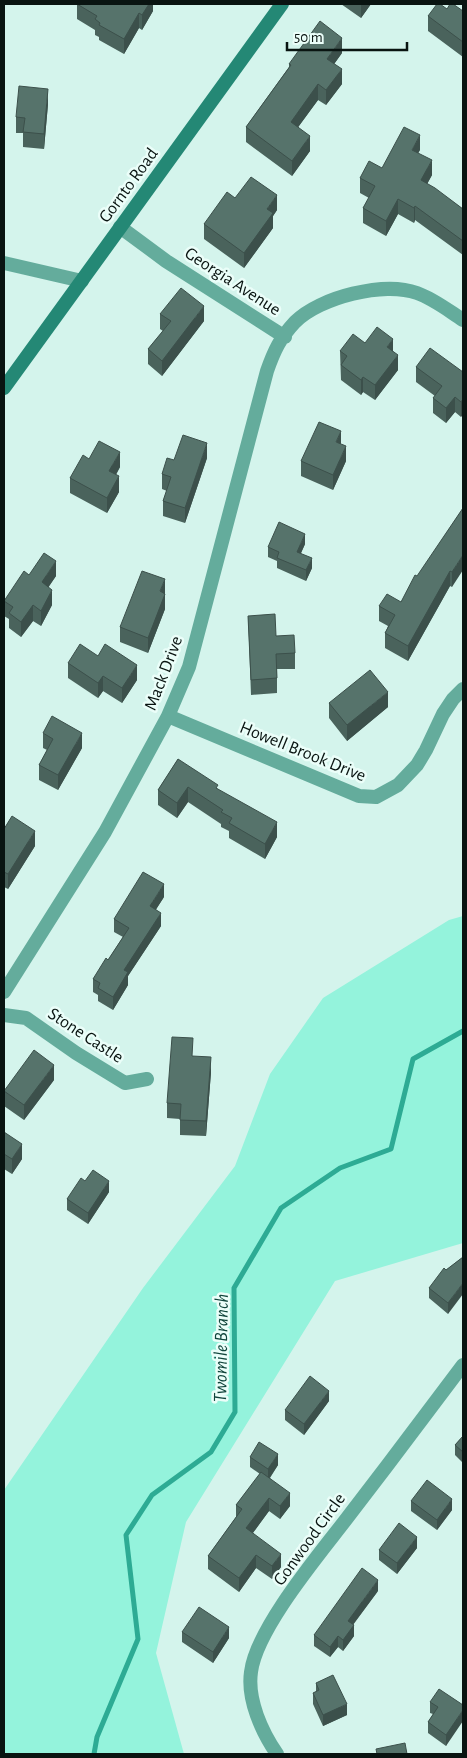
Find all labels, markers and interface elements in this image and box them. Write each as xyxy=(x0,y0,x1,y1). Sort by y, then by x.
scale bar xyxy=(287,20,407,52)
text: 50 m xyxy=(294,30,323,45)
street label: Gornto Road xyxy=(96,145,162,226)
street label: Georgia Avenue xyxy=(181,244,284,319)
street label: Mack Drive xyxy=(142,634,186,713)
street label: Howell Brook Drive xyxy=(237,718,368,785)
street label: Stone Castle xyxy=(44,1005,126,1067)
water label: Twomile Branch xyxy=(211,1293,232,1403)
street label: Gonwood Circle xyxy=(270,1490,349,1589)

